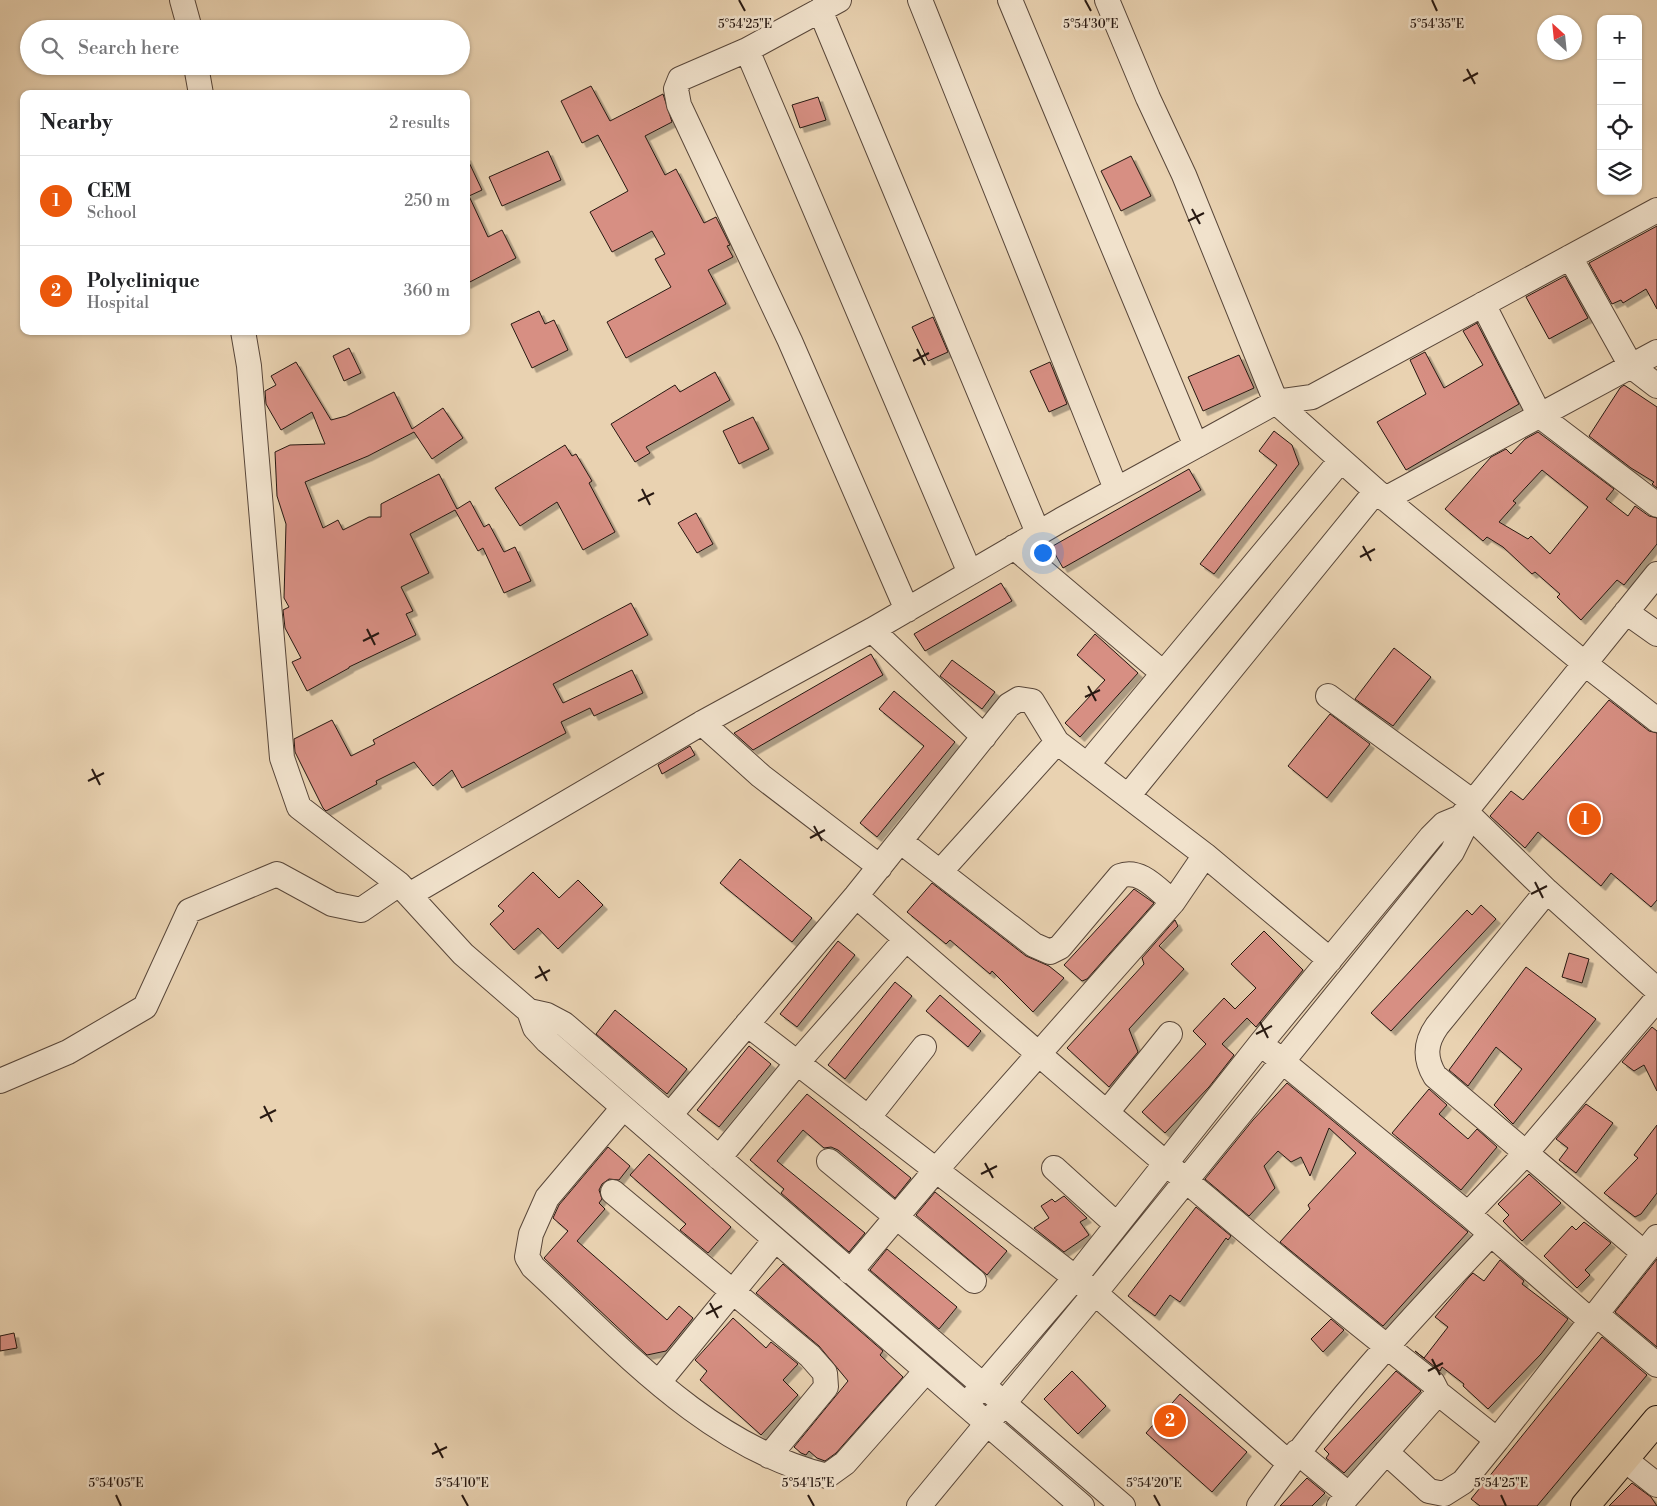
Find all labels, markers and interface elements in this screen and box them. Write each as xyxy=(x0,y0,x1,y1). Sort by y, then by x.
north arrow xyxy=(1537,15,1582,60)
map controls xyxy=(1597,15,1642,195)
button: + xyxy=(1597,15,1642,60)
text: 5°54'25"E xyxy=(718,17,772,32)
text: 5°54'30"E xyxy=(1063,17,1119,32)
text: 5°54'35"E xyxy=(1410,17,1464,32)
search box xyxy=(20,20,470,75)
icon: search xyxy=(38,34,66,62)
text: Search here xyxy=(78,36,179,60)
button: − xyxy=(1597,60,1642,105)
button: locate xyxy=(1597,105,1642,150)
text: Nearby xyxy=(40,110,113,136)
text: 2 results xyxy=(389,113,450,133)
button: layers xyxy=(1597,150,1642,195)
text: CEM xyxy=(87,179,131,203)
text: 1 xyxy=(52,191,60,211)
text: 250 m xyxy=(404,191,450,211)
text: School xyxy=(87,203,136,223)
text: Polyclinique xyxy=(87,269,200,293)
text: 2 xyxy=(51,281,61,301)
text: 360 m xyxy=(404,281,450,301)
text: Hospital xyxy=(87,293,149,313)
your location xyxy=(1030,540,1056,566)
pin: 1 xyxy=(1569,800,1601,838)
pin: 2 xyxy=(1154,1402,1186,1440)
text: 5°54'05"E xyxy=(88,1476,144,1491)
text: 5°54'10"E xyxy=(435,1476,489,1491)
text: 5°54'15"E xyxy=(782,1476,834,1491)
text: 5°54'20"E xyxy=(1126,1476,1182,1491)
text: 5°54'25"E xyxy=(1474,1476,1528,1491)

